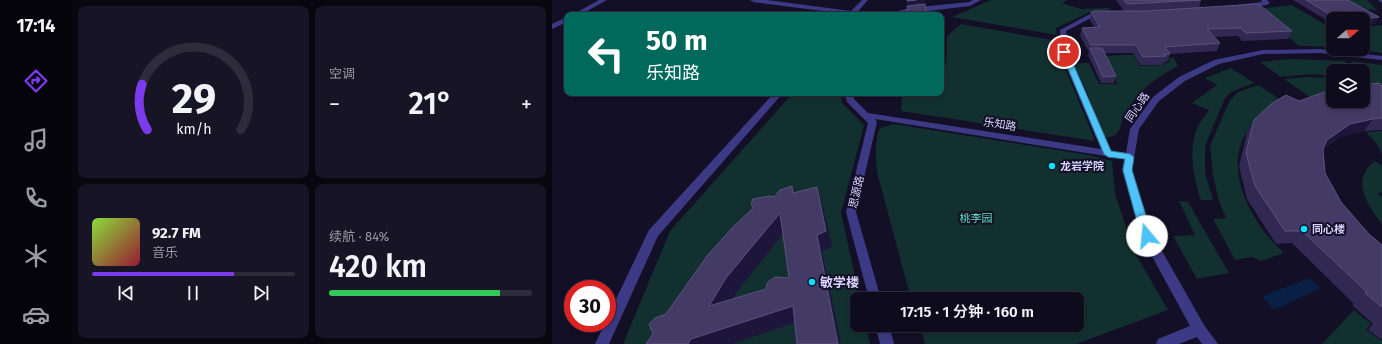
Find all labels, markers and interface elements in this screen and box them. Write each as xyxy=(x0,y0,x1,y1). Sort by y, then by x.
north arrow xyxy=(1326,12,1370,56)
map controls xyxy=(1326,12,1370,108)
text: 17:14 xyxy=(16,15,56,37)
text: 50 m xyxy=(646,24,708,57)
icon: left xyxy=(580,28,632,80)
pin xyxy=(1047,35,1081,69)
icon: arrive xyxy=(1053,41,1075,63)
text: 乐知路 xyxy=(646,62,700,84)
button: layers xyxy=(1326,64,1370,108)
text: 空调 xyxy=(329,66,355,81)
icon: directions xyxy=(22,67,50,95)
text: 29 xyxy=(171,74,216,124)
text: 21° xyxy=(409,86,453,122)
street label: 同心路 xyxy=(1123,90,1152,125)
text: − xyxy=(329,91,340,118)
text: + xyxy=(521,91,532,118)
street label: 乐知路 xyxy=(983,115,1017,133)
text: km/h xyxy=(176,121,211,138)
icon: music xyxy=(22,126,50,154)
place label: 龙岩学院 xyxy=(1060,160,1104,173)
marker: 龙岩学院 xyxy=(1047,161,1057,171)
street label: 思源路 xyxy=(846,175,867,210)
icon: phone xyxy=(22,184,50,212)
park label: 桃李园 xyxy=(960,212,993,225)
position arrow xyxy=(1126,215,1168,257)
place label: 同心楼 xyxy=(1312,223,1345,236)
text: 92.7 FM xyxy=(152,224,201,242)
marker: 同心楼 xyxy=(1299,224,1309,234)
text: 续航 · 84% xyxy=(329,229,389,244)
icon: climate xyxy=(22,242,50,270)
text: 音乐 xyxy=(152,245,178,260)
text: 420 km xyxy=(329,249,427,285)
place label: 敏学楼 xyxy=(820,275,859,290)
marker: 敏学楼 xyxy=(807,277,817,287)
speed limit sign: 30 xyxy=(564,280,616,332)
icon: previous xyxy=(115,282,137,304)
icon: pause xyxy=(182,282,204,304)
icon: next xyxy=(250,282,272,304)
icon: car xyxy=(22,301,50,329)
text: 17:15 · 1 分钟 · 160 m xyxy=(900,303,1034,321)

